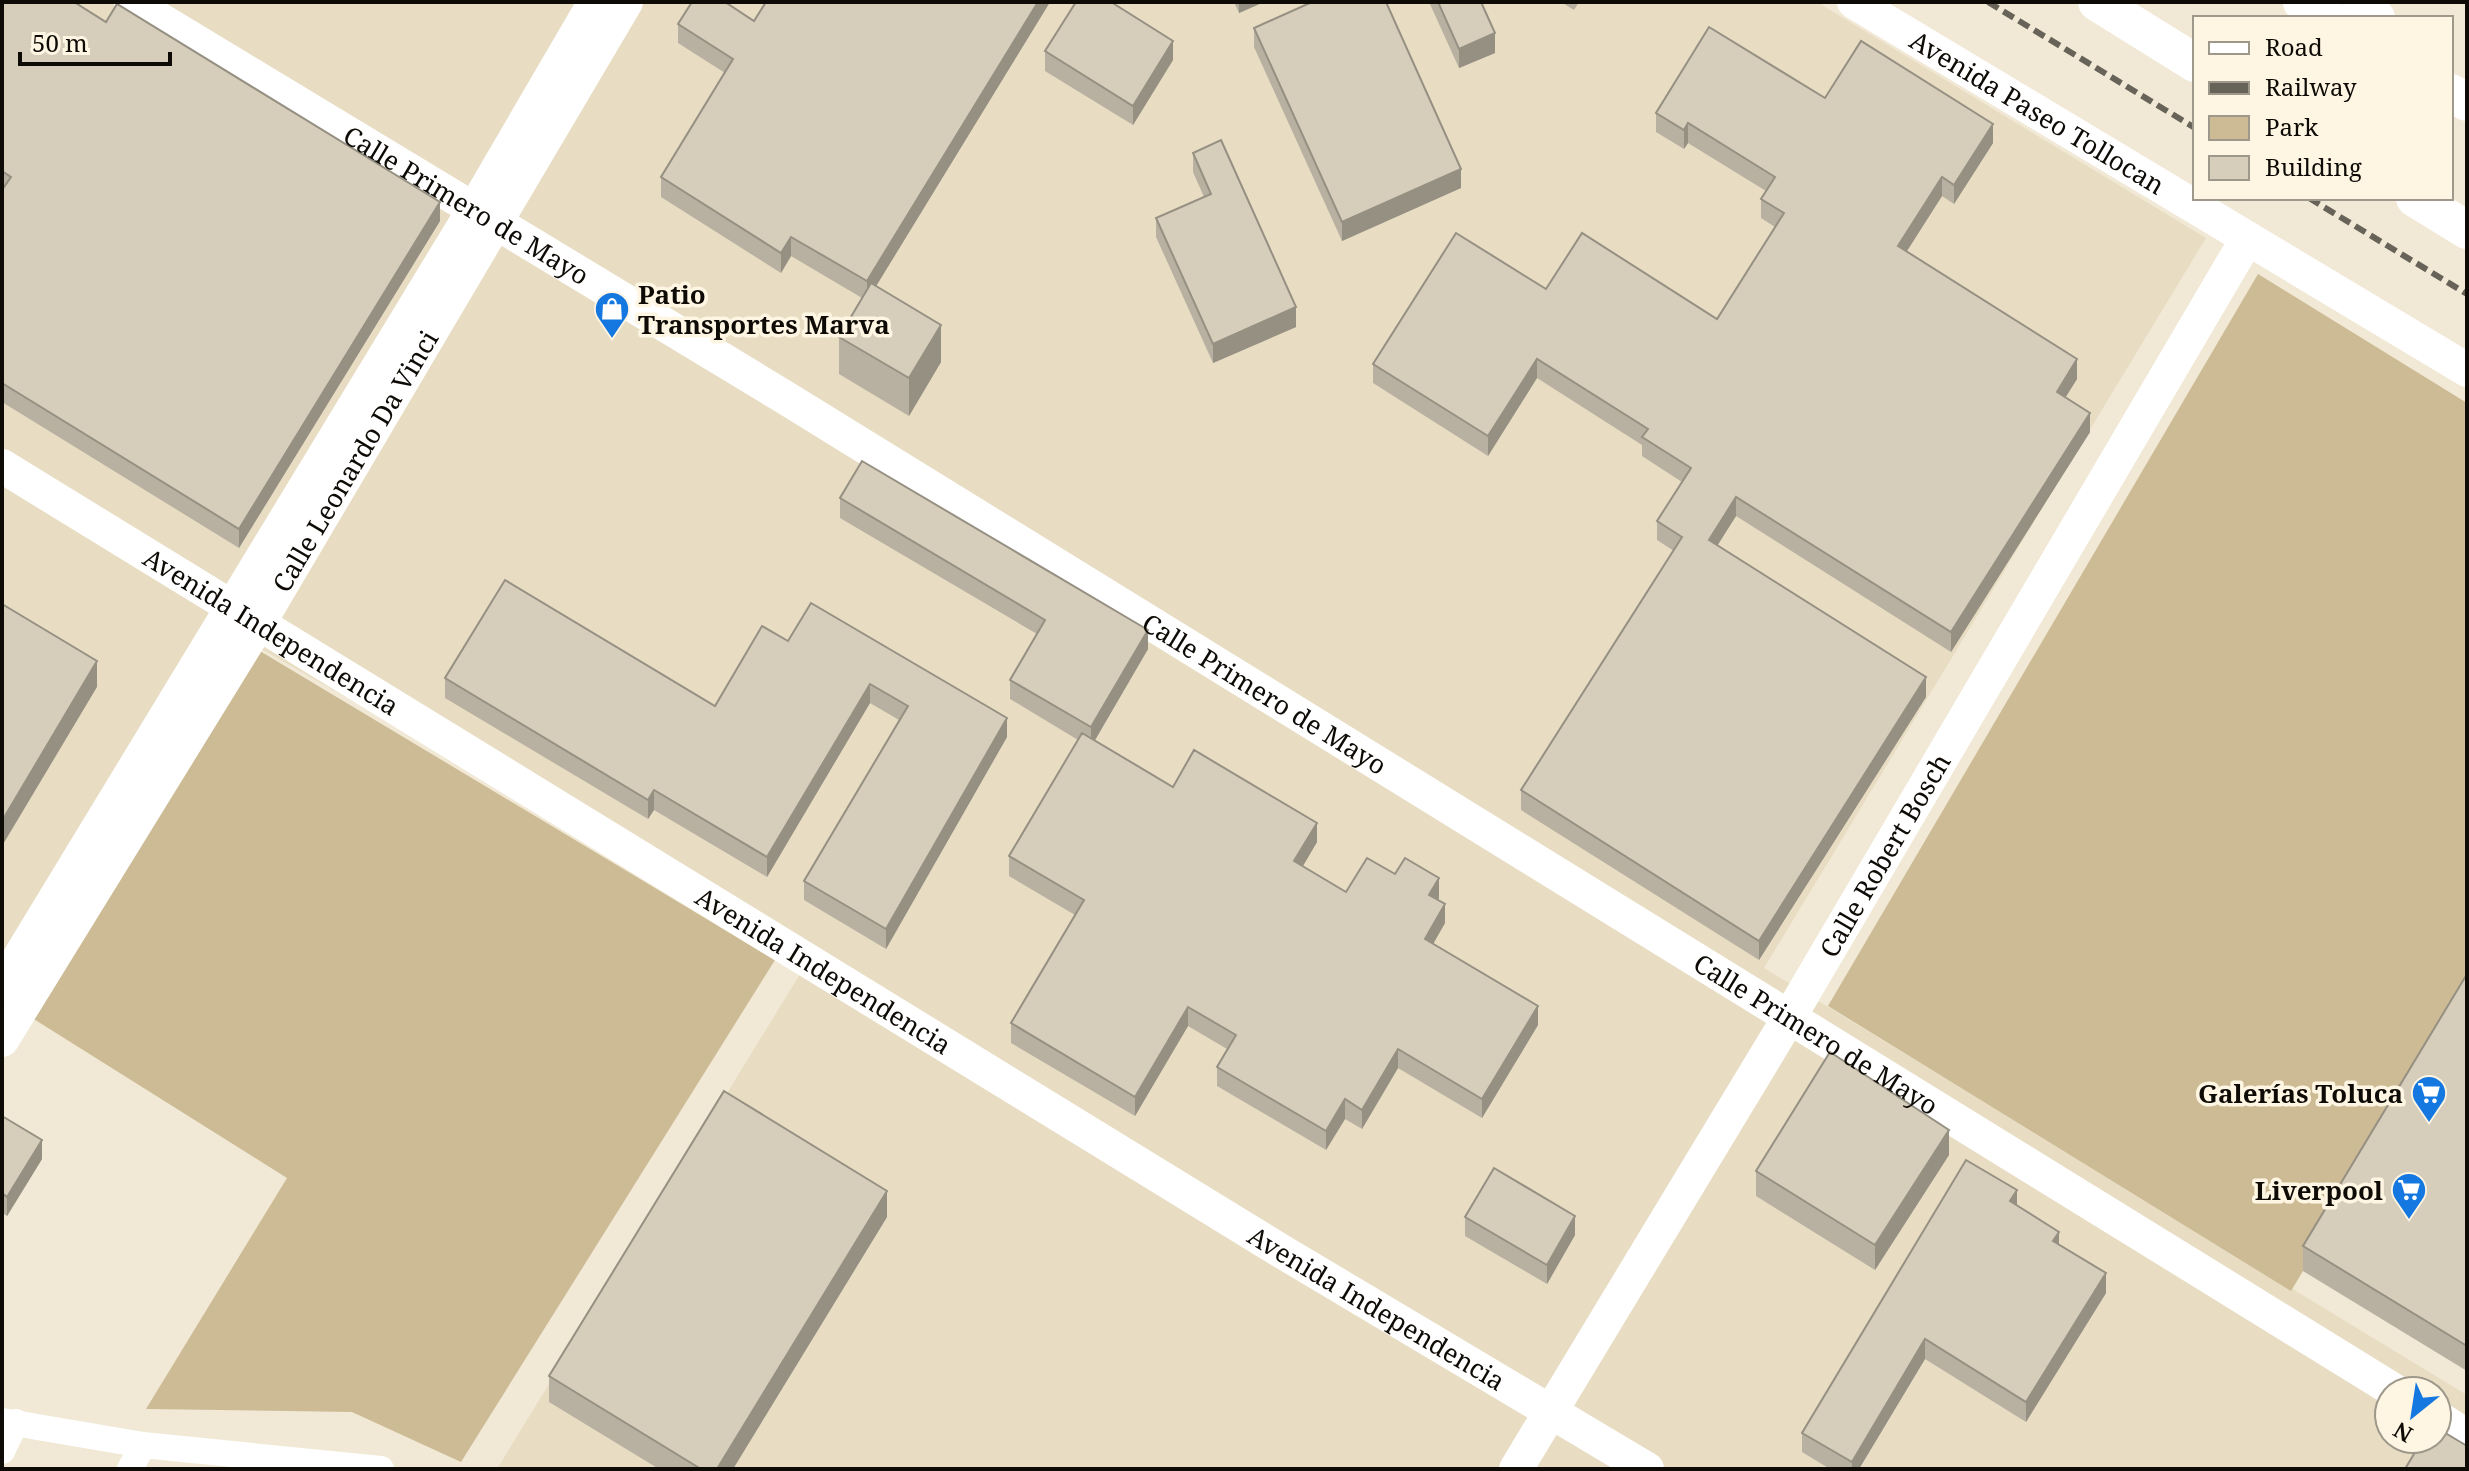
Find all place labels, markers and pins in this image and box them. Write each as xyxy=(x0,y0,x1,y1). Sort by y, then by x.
place label: Patio Transportes Marva xyxy=(638,276,890,342)
shop icon: Patio Transportes Marva xyxy=(593,290,631,340)
supermarket icon: Galerías Toluca xyxy=(2410,1074,2448,1124)
place label: Galerías Toluca xyxy=(2198,1075,2403,1111)
supermarket icon: Liverpool xyxy=(2390,1171,2428,1221)
place label: Liverpool xyxy=(2255,1172,2383,1208)

